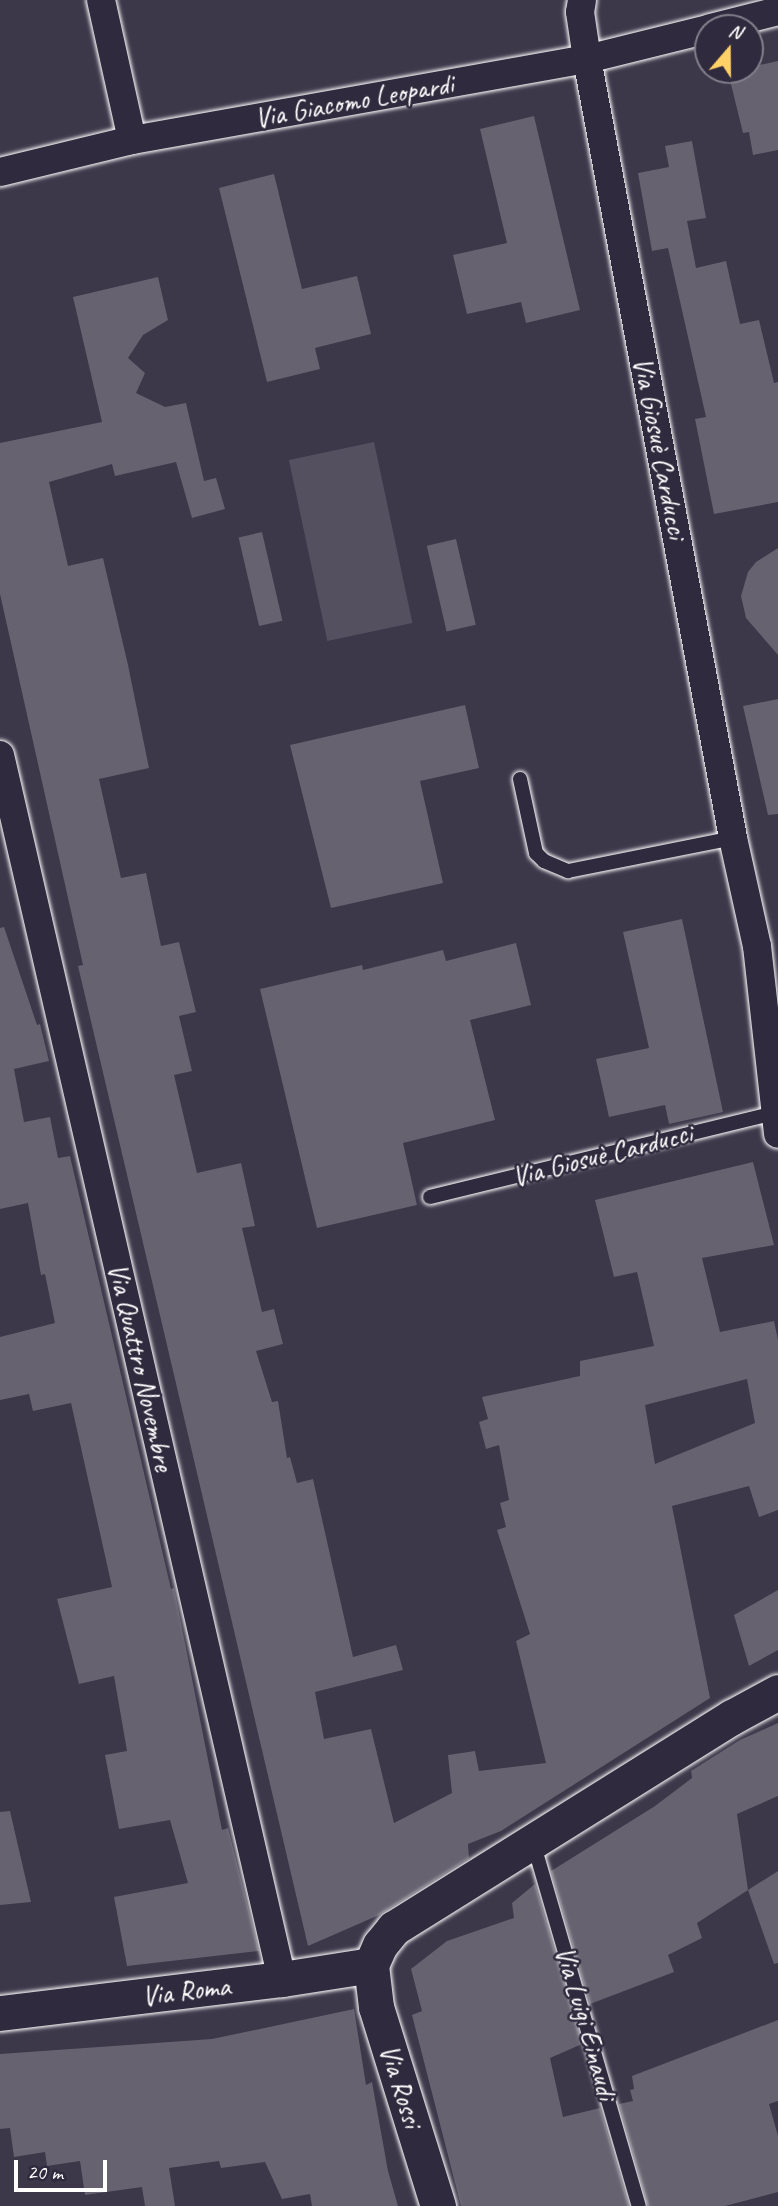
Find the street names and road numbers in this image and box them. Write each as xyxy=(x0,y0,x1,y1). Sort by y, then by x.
street label: Via Giacomo Leopardi xyxy=(252,67,456,135)
street label: Via Giosuè Carducci xyxy=(626,354,694,542)
street label: Via Giosuè Carducci xyxy=(509,1116,695,1194)
street label: Via Quattro Novembre xyxy=(101,1260,181,1474)
street label: Via Luigi Einaudi xyxy=(548,1943,624,2103)
street label: Via Roma xyxy=(140,1969,232,2013)
street label: Via Rossi xyxy=(372,2040,430,2132)

